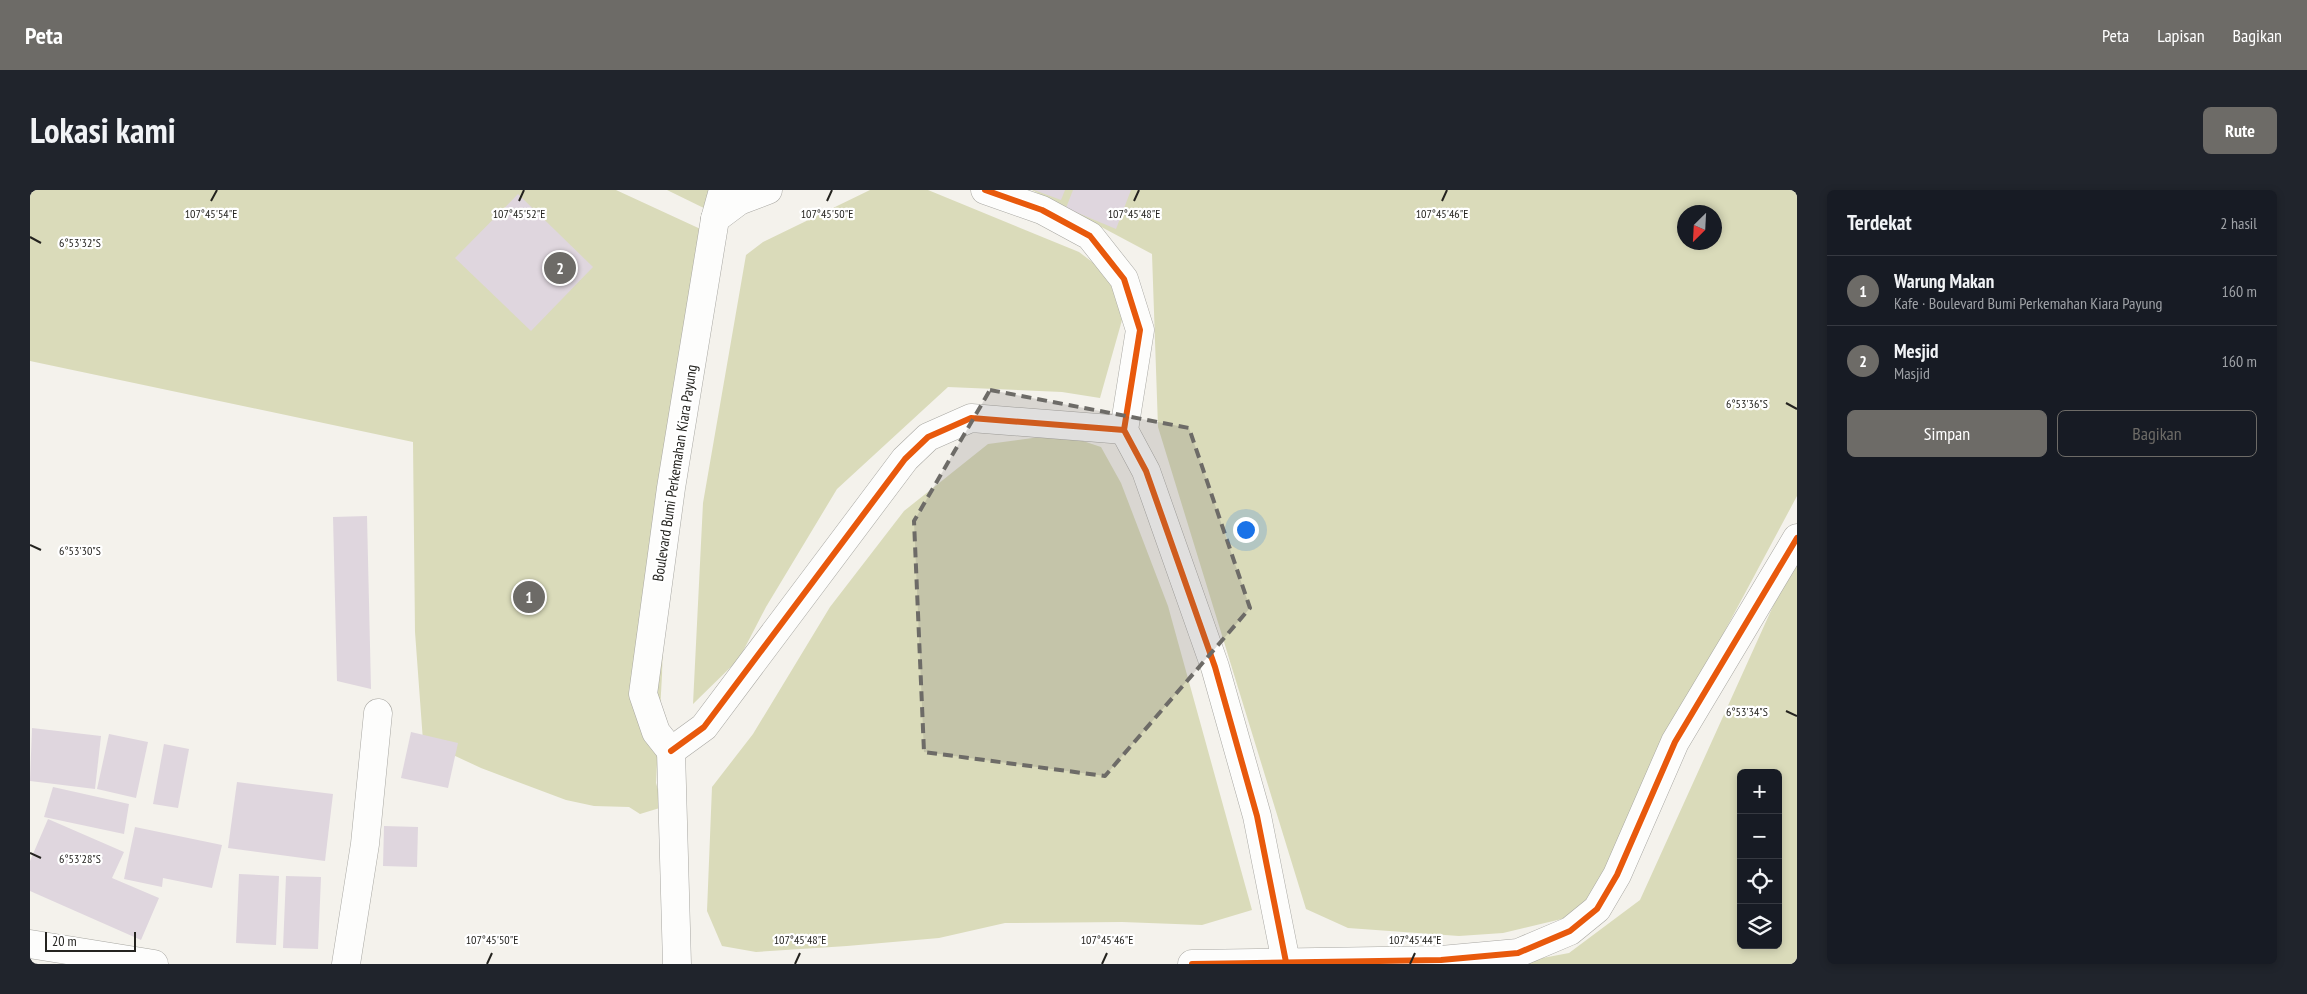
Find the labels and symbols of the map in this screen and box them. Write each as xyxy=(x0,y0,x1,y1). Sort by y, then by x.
north arrow xyxy=(1677,205,1722,250)
text: 107°45'54"E xyxy=(185,206,237,221)
text: 107°45'52"E xyxy=(493,206,545,221)
text: 107°45'50"E xyxy=(801,206,853,221)
text: 107°45'48"E xyxy=(1108,206,1160,221)
text: 107°45'46"E xyxy=(1416,206,1468,221)
text: 6°53'32"S xyxy=(59,235,101,250)
pin: 2 xyxy=(544,249,576,287)
street label: Boulevard Bumi Perkemahan Kiara Payung xyxy=(648,363,701,583)
text: 6°53'36"S xyxy=(1726,396,1768,411)
your location xyxy=(1233,517,1259,543)
text: 6°53'30"S xyxy=(59,543,101,558)
pin: 1 xyxy=(513,578,545,616)
text: 6°53'34"S xyxy=(1726,704,1768,719)
text: 6°53'28"S xyxy=(59,851,101,866)
scale bar xyxy=(45,929,136,952)
text: 107°45'50"E xyxy=(466,932,518,947)
text: 107°45'48"E xyxy=(774,932,826,947)
text: 107°45'46"E xyxy=(1081,932,1133,947)
text: 107°45'44"E xyxy=(1389,932,1441,947)

